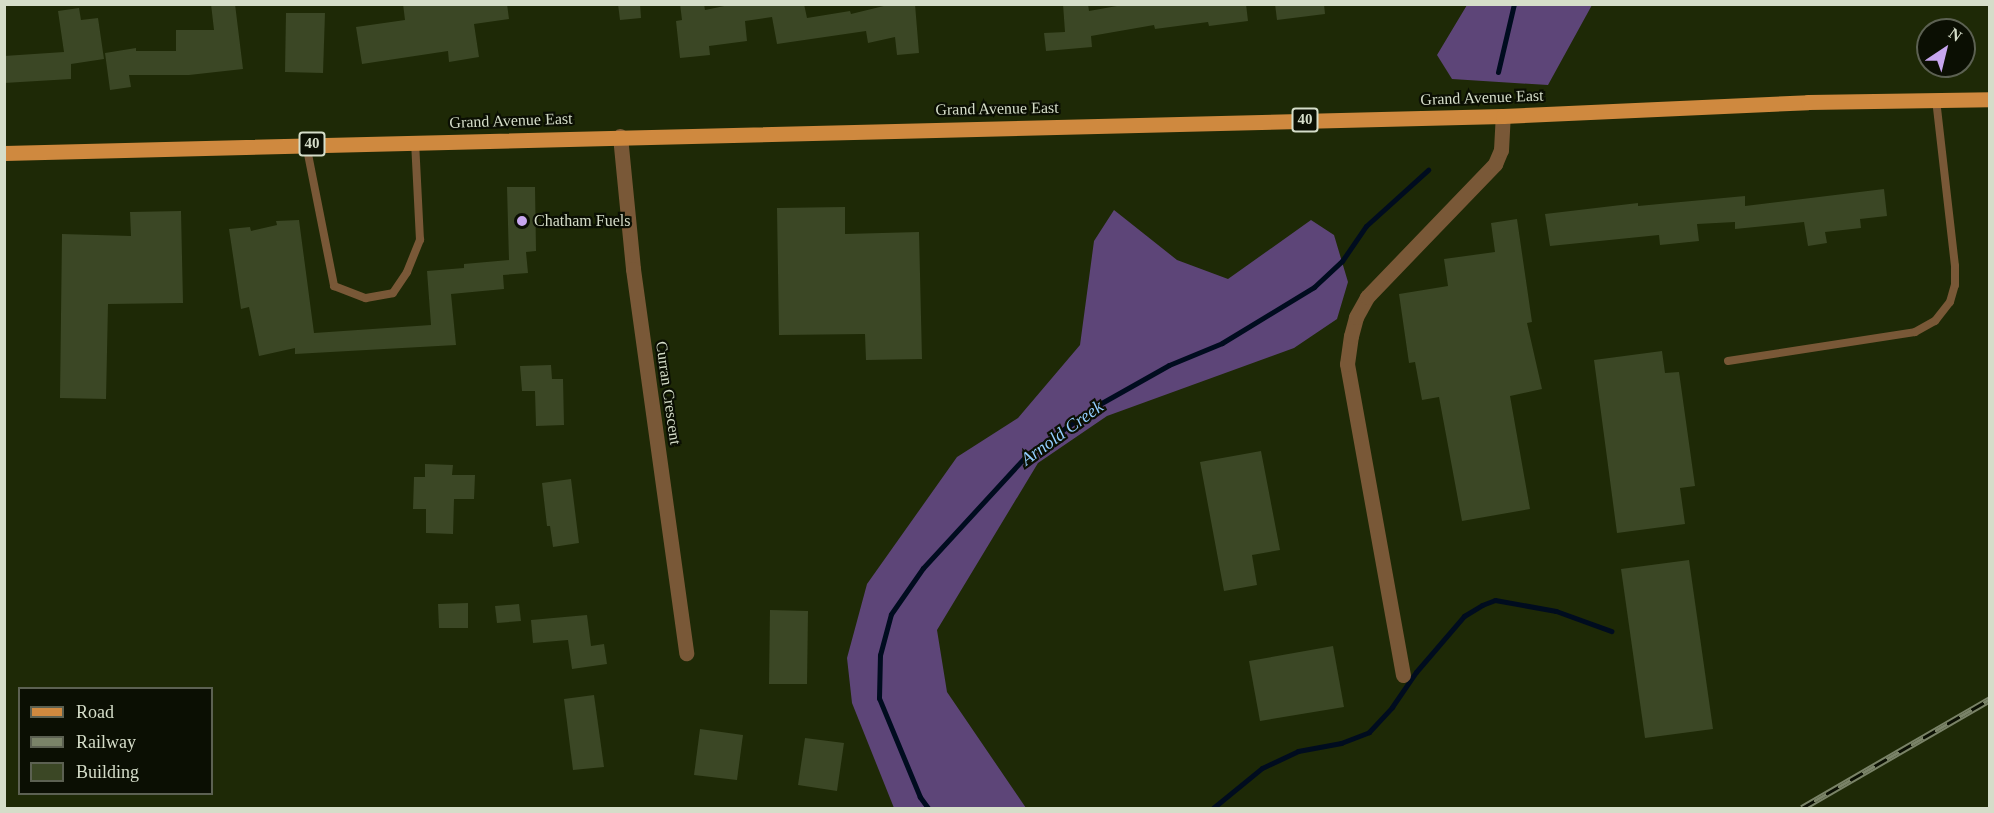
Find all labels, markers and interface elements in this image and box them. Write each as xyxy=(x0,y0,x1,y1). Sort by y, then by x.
north arrow xyxy=(1916,18,1976,78)
text: N xyxy=(1946,24,1965,45)
street label: Grand Avenue East xyxy=(1420,86,1544,110)
street label: Grand Avenue East xyxy=(935,98,1059,120)
road number: 40 xyxy=(1292,108,1318,132)
street label: Grand Avenue East xyxy=(449,109,573,133)
road number: 40 xyxy=(298,132,326,156)
place label: Chatham Fuels xyxy=(534,211,630,231)
marker: Chatham Fuels xyxy=(515,214,529,228)
street label: Curran Crescent xyxy=(651,340,685,446)
water label: Arnold Creek xyxy=(1016,396,1108,470)
legend xyxy=(18,687,213,795)
text: Road xyxy=(76,702,114,722)
text: Railway xyxy=(76,732,136,752)
text: Building xyxy=(76,762,139,782)

